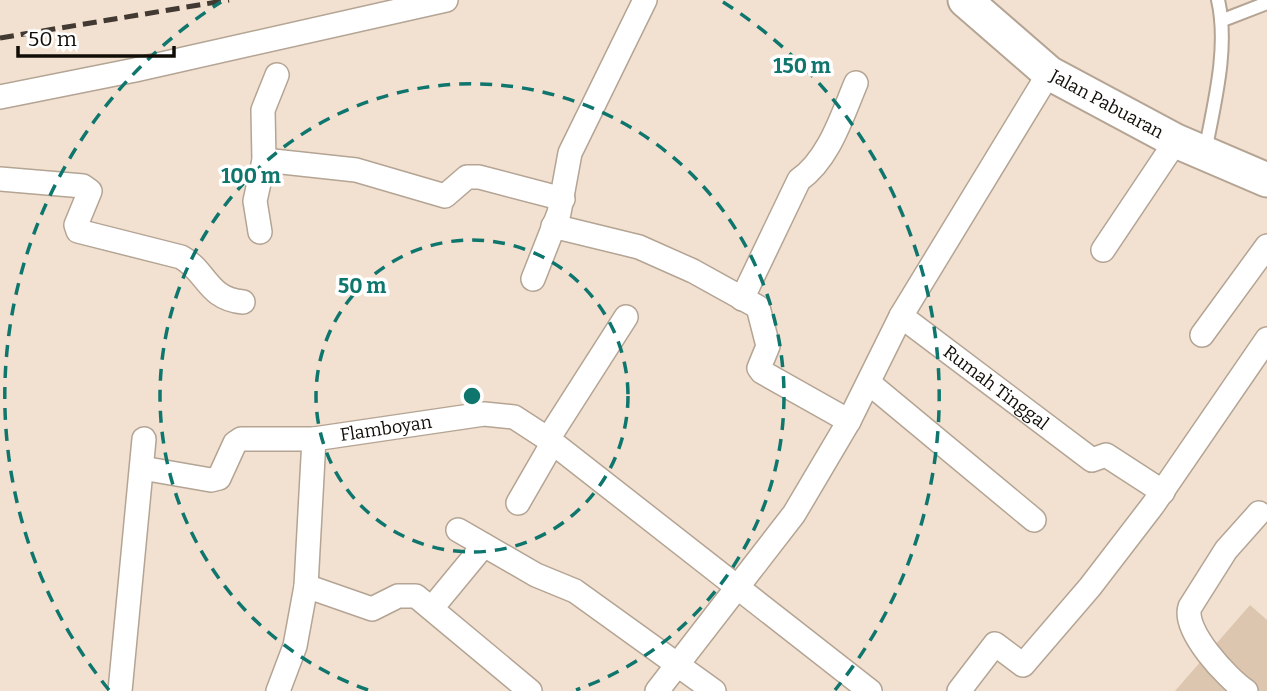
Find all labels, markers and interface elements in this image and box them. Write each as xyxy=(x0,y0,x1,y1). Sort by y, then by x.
scale bar xyxy=(18,14,173,58)
text: 50 m xyxy=(28,26,77,52)
text: 150 m xyxy=(773,53,831,79)
street label: Jalan Pabuaran xyxy=(1046,64,1168,144)
text: 100 m xyxy=(221,163,281,189)
text: 50 m xyxy=(338,273,386,299)
street label: Rumah Tinggal xyxy=(939,341,1053,435)
centre of rings xyxy=(460,384,484,408)
street label: Flamboyan xyxy=(338,411,434,446)

